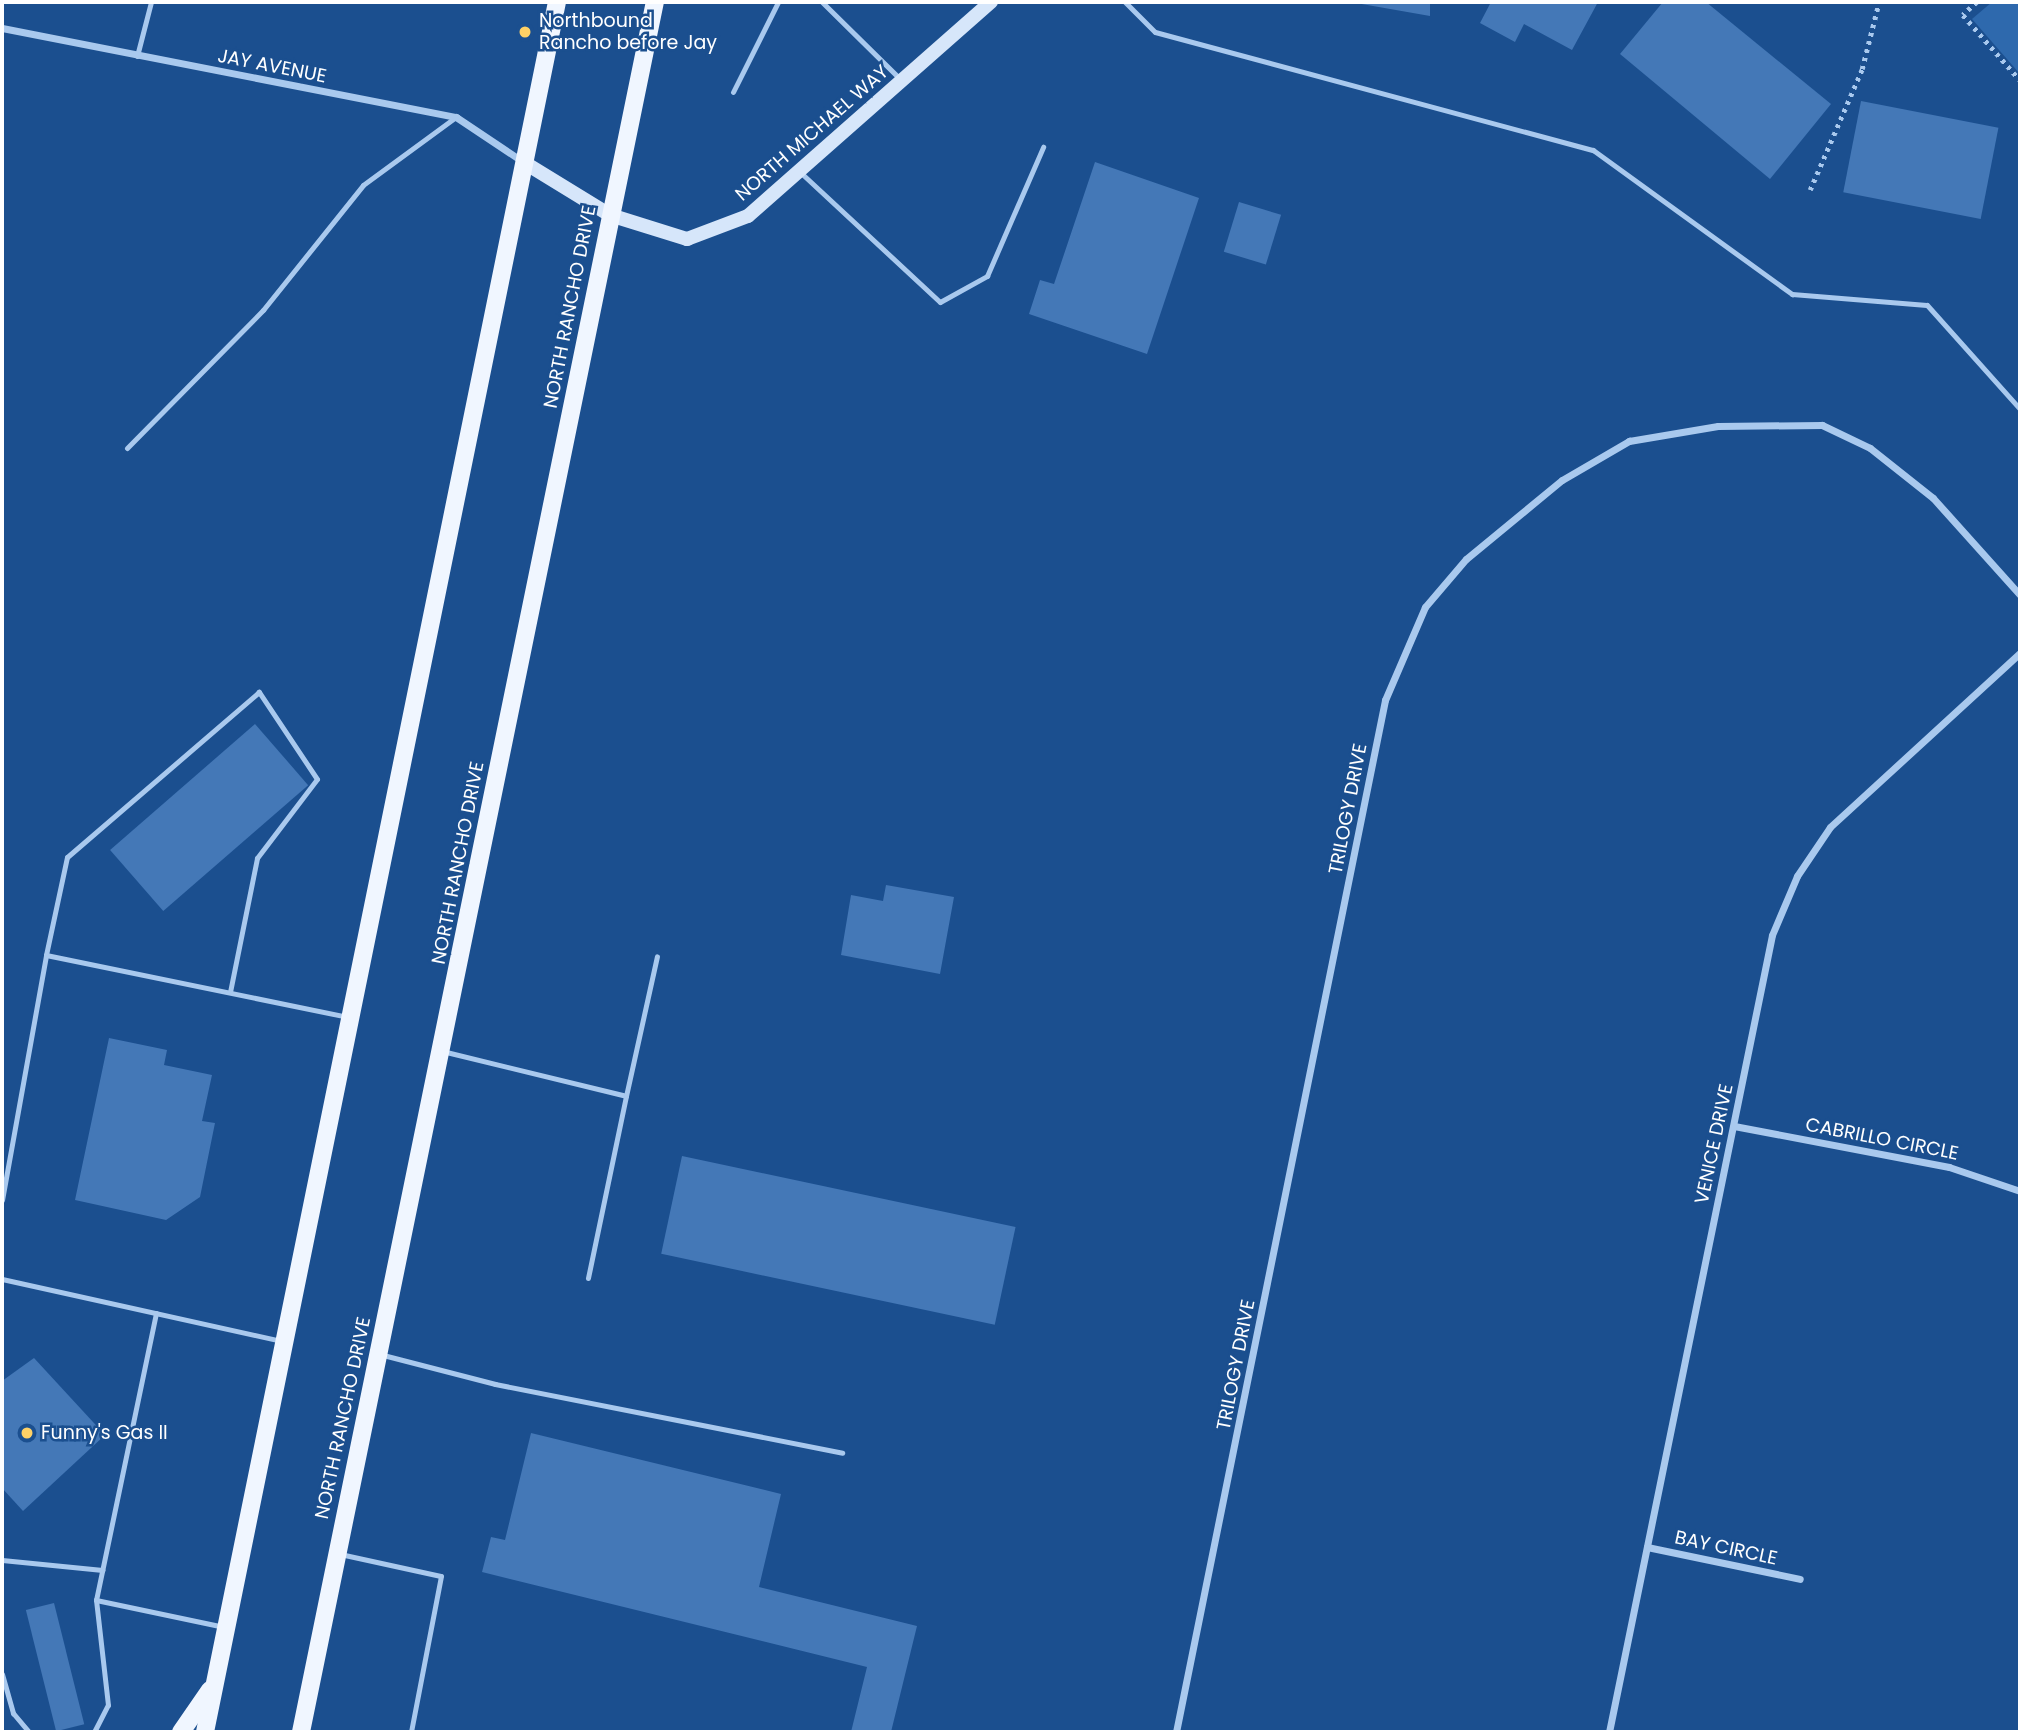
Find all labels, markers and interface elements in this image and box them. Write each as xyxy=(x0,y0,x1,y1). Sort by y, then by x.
place label: Northbound Rancho before Jay xyxy=(539,10,717,54)
marker: Northbound Rancho before Jay xyxy=(517,24,533,40)
street label: JAY AVENUE xyxy=(216,44,328,88)
street label: NORTH MICHAEL WAY xyxy=(731,60,893,206)
street label: NORTH RANCHO DRIVE xyxy=(539,204,601,410)
street label: TRILOGY DRIVE xyxy=(1324,742,1372,876)
street label: NORTH RANCHO DRIVE xyxy=(427,760,489,966)
street label: VENICE DRIVE xyxy=(1690,1082,1738,1206)
street label: CABRILLO CIRCLE xyxy=(1804,1113,1960,1165)
street label: TRILOGY DRIVE xyxy=(1212,1298,1260,1432)
street label: NORTH RANCHO DRIVE xyxy=(310,1315,376,1521)
place label: Funny's Gas II xyxy=(41,1422,168,1444)
marker: Funny's Gas II xyxy=(19,1425,35,1441)
street label: BAY CIRCLE xyxy=(1673,1526,1779,1570)

